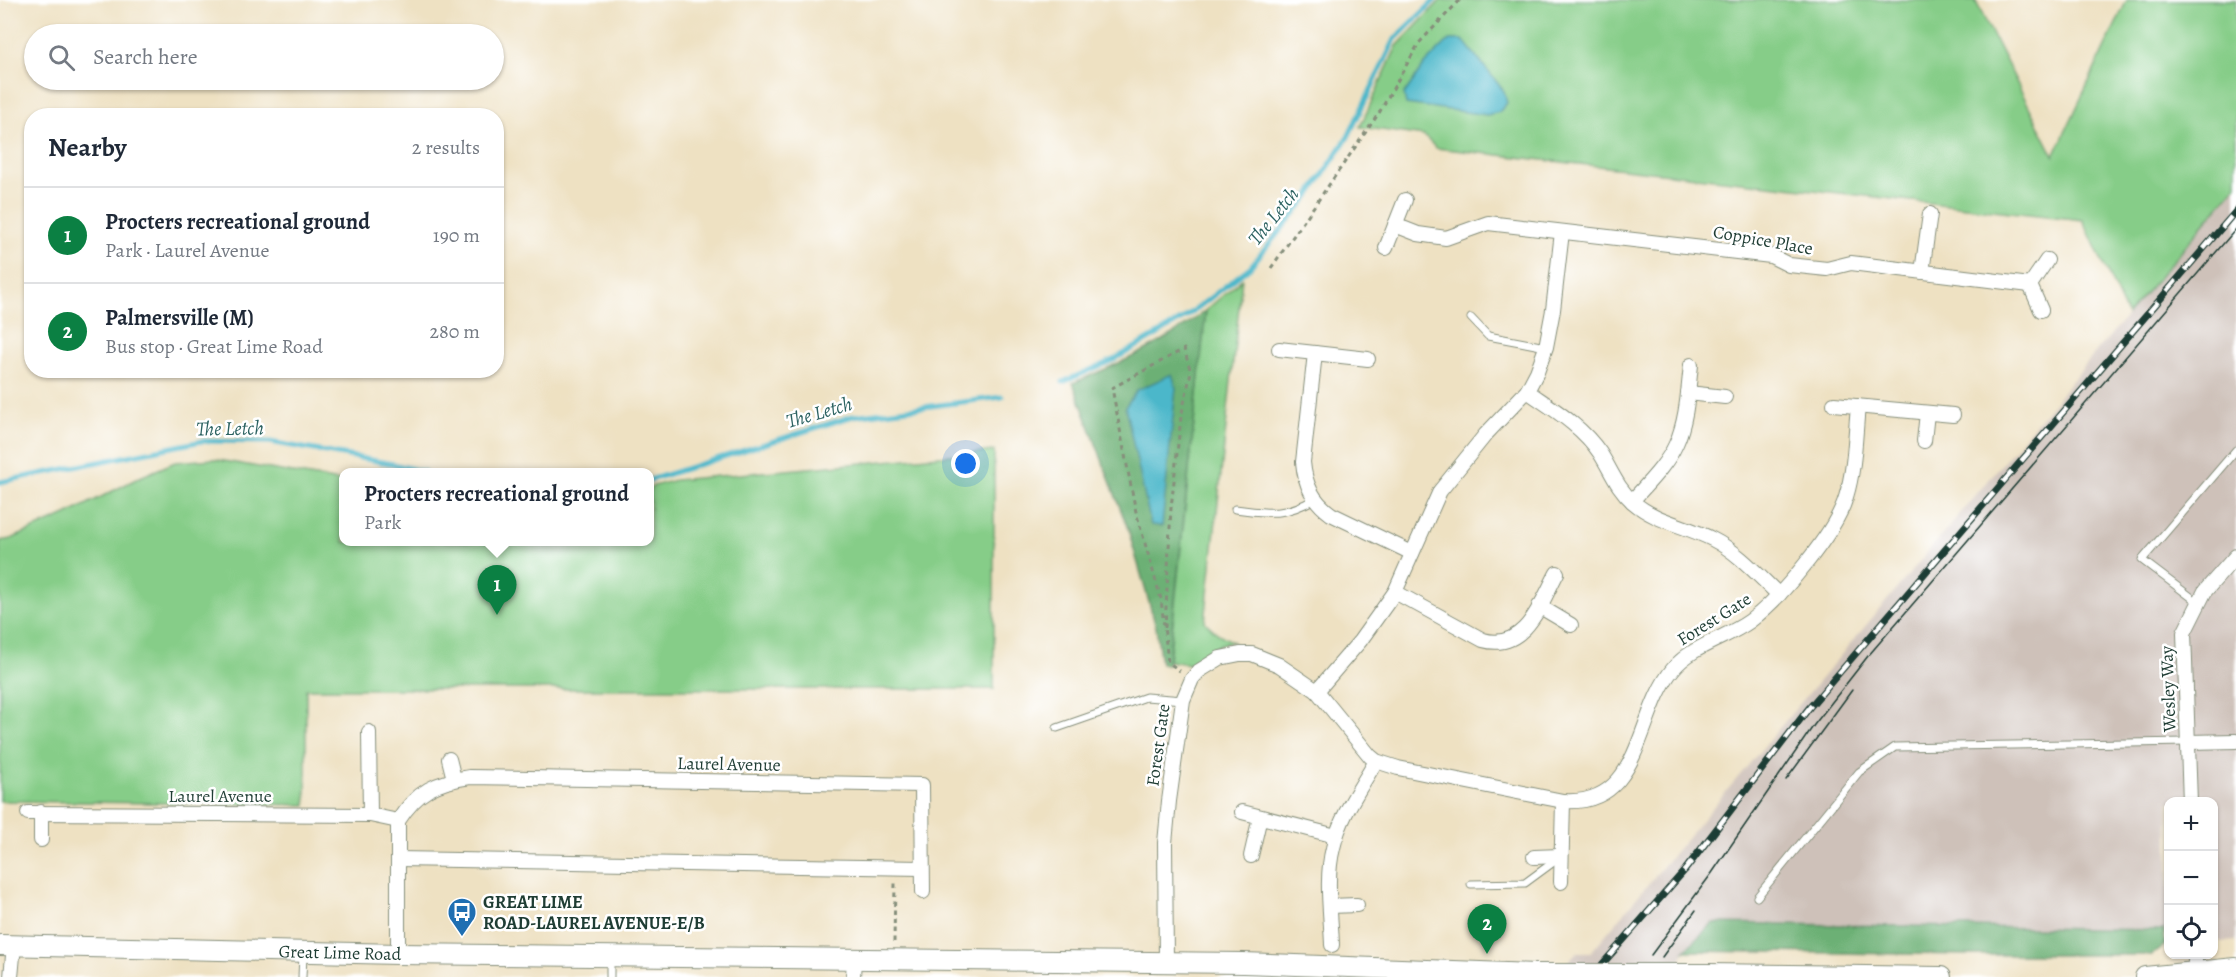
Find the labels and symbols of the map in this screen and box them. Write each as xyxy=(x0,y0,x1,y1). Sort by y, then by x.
water label: The Letch xyxy=(1242,182,1305,251)
street label: Coppice Place xyxy=(1711,219,1815,261)
water label: The Letch xyxy=(783,390,855,435)
water label: The Letch xyxy=(196,414,264,443)
your location xyxy=(951,449,980,478)
pin: 1 xyxy=(478,566,516,615)
street label: Forest Gate xyxy=(1672,587,1756,651)
street label: Wesley Way xyxy=(2154,645,2182,733)
street label: Forest Gate xyxy=(1140,702,1176,788)
street label: Laurel Avenue xyxy=(677,751,781,777)
street label: Laurel Avenue xyxy=(168,784,272,808)
place label: GREAT LIME ROAD-LAUREL AVENUE-E/B xyxy=(483,890,705,935)
bus stop icon: GREAT LIME ROAD-LAUREL AVENUE-E/B xyxy=(446,896,478,938)
pin: 2 xyxy=(1468,904,1506,954)
street label: Great Lime Road xyxy=(278,939,402,966)

